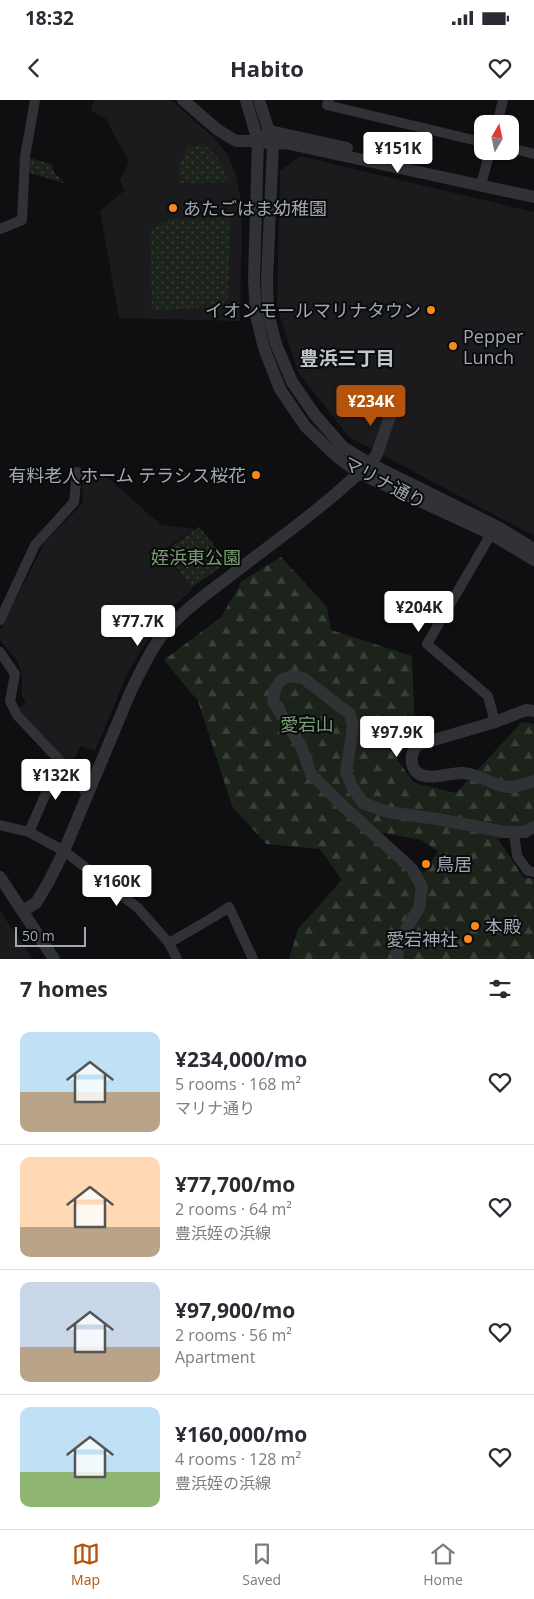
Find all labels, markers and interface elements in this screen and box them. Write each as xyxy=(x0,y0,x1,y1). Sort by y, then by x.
text: 18:32 xyxy=(25,5,74,31)
text: Habito xyxy=(230,53,304,83)
icon: back xyxy=(20,54,48,82)
icon: heart xyxy=(486,54,514,82)
north arrow xyxy=(474,115,519,160)
map controls xyxy=(474,115,519,160)
pin: ¥151K xyxy=(363,132,433,174)
text: ¥151K xyxy=(374,137,422,159)
place label: あたごはま幼稚園 xyxy=(183,196,327,220)
marker: あたごはま幼稚園 xyxy=(167,202,179,214)
place label: イオンモールマリナタウン xyxy=(205,298,421,322)
marker: イオンモールマリナタウン xyxy=(425,304,437,316)
place label: Pepper Lunch xyxy=(463,324,524,369)
marker: Pepper Lunch xyxy=(447,340,459,352)
district label: 豊浜三丁目 xyxy=(299,345,395,371)
pin: ¥234K xyxy=(336,384,406,427)
text: ¥234K xyxy=(347,390,395,412)
street label: マリナ通り xyxy=(340,450,430,514)
place label: 有料老人ホーム テラシス桜花 xyxy=(8,463,246,487)
marker: 有料老人ホーム テラシス桜花 xyxy=(250,469,262,481)
park label: 姪浜東公園 xyxy=(151,545,241,569)
pin: ¥204K xyxy=(384,590,454,633)
text: ¥204K xyxy=(395,596,443,618)
pin: ¥77.7K xyxy=(97,604,179,647)
text: ¥77.7K xyxy=(112,610,164,632)
park label: 愛宕山 xyxy=(280,712,334,736)
pin: ¥97.9K xyxy=(356,716,438,758)
text: ¥97.9K xyxy=(371,721,423,743)
pin: ¥132K xyxy=(21,758,91,801)
text: ¥132K xyxy=(32,764,80,786)
place label: 鳥居 xyxy=(436,852,472,876)
marker: 鳥居 xyxy=(420,858,432,870)
pin: ¥160K xyxy=(82,864,152,907)
text: ¥160K xyxy=(93,870,141,892)
place label: 本殿 xyxy=(485,914,521,938)
marker: 本殿 xyxy=(469,920,481,932)
scale bar xyxy=(15,924,86,947)
text: 50 m xyxy=(22,926,55,945)
place label: 愛宕神社 xyxy=(386,927,458,951)
marker: 愛宕神社 xyxy=(462,933,474,945)
text: 7 homes xyxy=(20,975,108,1003)
icon: filters xyxy=(486,975,514,1003)
text: ¥234,000/mo xyxy=(175,1045,307,1073)
icon: home xyxy=(60,1052,120,1112)
icon: heart xyxy=(486,1068,514,1096)
text: 5 rooms · 168 m² xyxy=(175,1073,301,1095)
text: マリナ通り xyxy=(175,1097,255,1119)
text: ¥77,700/mo xyxy=(175,1170,295,1198)
icon: home xyxy=(60,1177,120,1237)
icon: heart xyxy=(486,1193,514,1221)
text: 2 rooms · 64 m² xyxy=(175,1198,292,1220)
text: 豊浜姪の浜線 xyxy=(175,1222,271,1244)
text: ¥97,900/mo xyxy=(175,1296,295,1324)
icon: home xyxy=(60,1302,120,1362)
icon: heart xyxy=(486,1318,514,1346)
text: 2 rooms · 56 m² xyxy=(175,1324,292,1346)
text: Apartment xyxy=(175,1346,255,1368)
text: ¥160,000/mo xyxy=(175,1420,307,1448)
icon: home xyxy=(60,1427,120,1487)
icon: heart xyxy=(486,1443,514,1471)
text: 4 rooms · 128 m² xyxy=(175,1448,301,1470)
text: 豊浜姪の浜線 xyxy=(175,1472,271,1494)
tab: Map xyxy=(71,1540,100,1589)
tab: Saved xyxy=(242,1540,281,1589)
tab: Home xyxy=(423,1540,463,1589)

